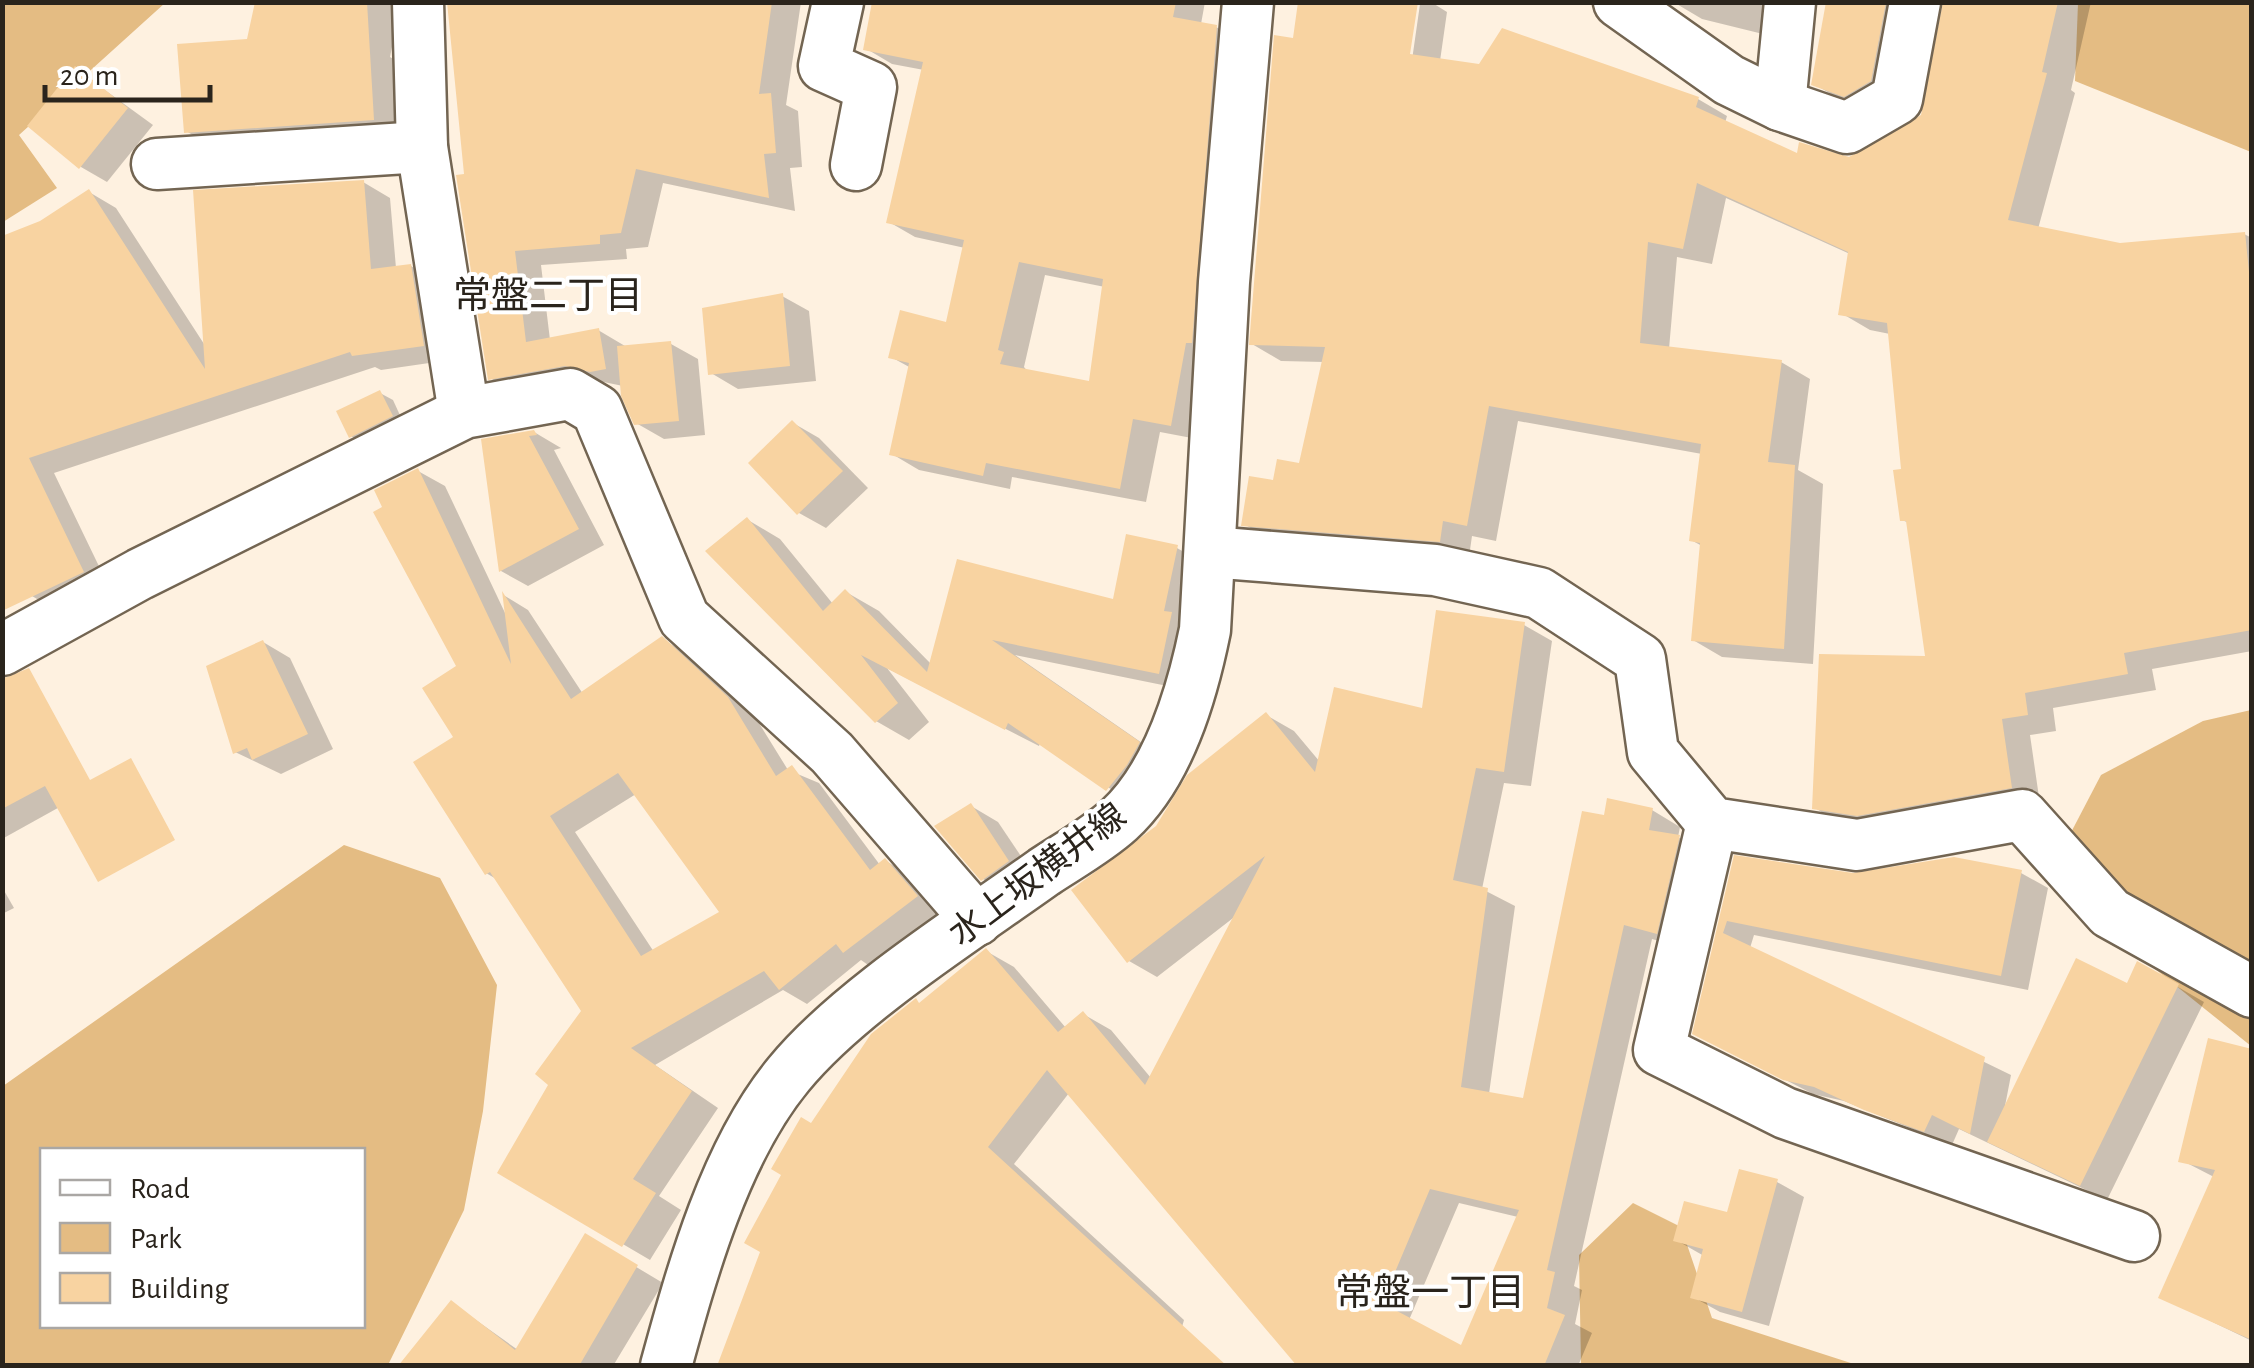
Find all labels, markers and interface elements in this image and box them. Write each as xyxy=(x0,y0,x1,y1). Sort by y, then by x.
scale bar xyxy=(45,40,210,102)
text: 20 m xyxy=(60,61,118,91)
district label: 常盤二丁目 xyxy=(453,276,643,316)
street label: 水上坂横井線 xyxy=(942,796,1132,952)
legend xyxy=(40,1148,365,1328)
text: Road xyxy=(130,1174,190,1204)
text: Park xyxy=(130,1224,182,1254)
district label: 常盤一丁目 xyxy=(1335,1273,1525,1313)
text: Building xyxy=(130,1274,229,1304)

